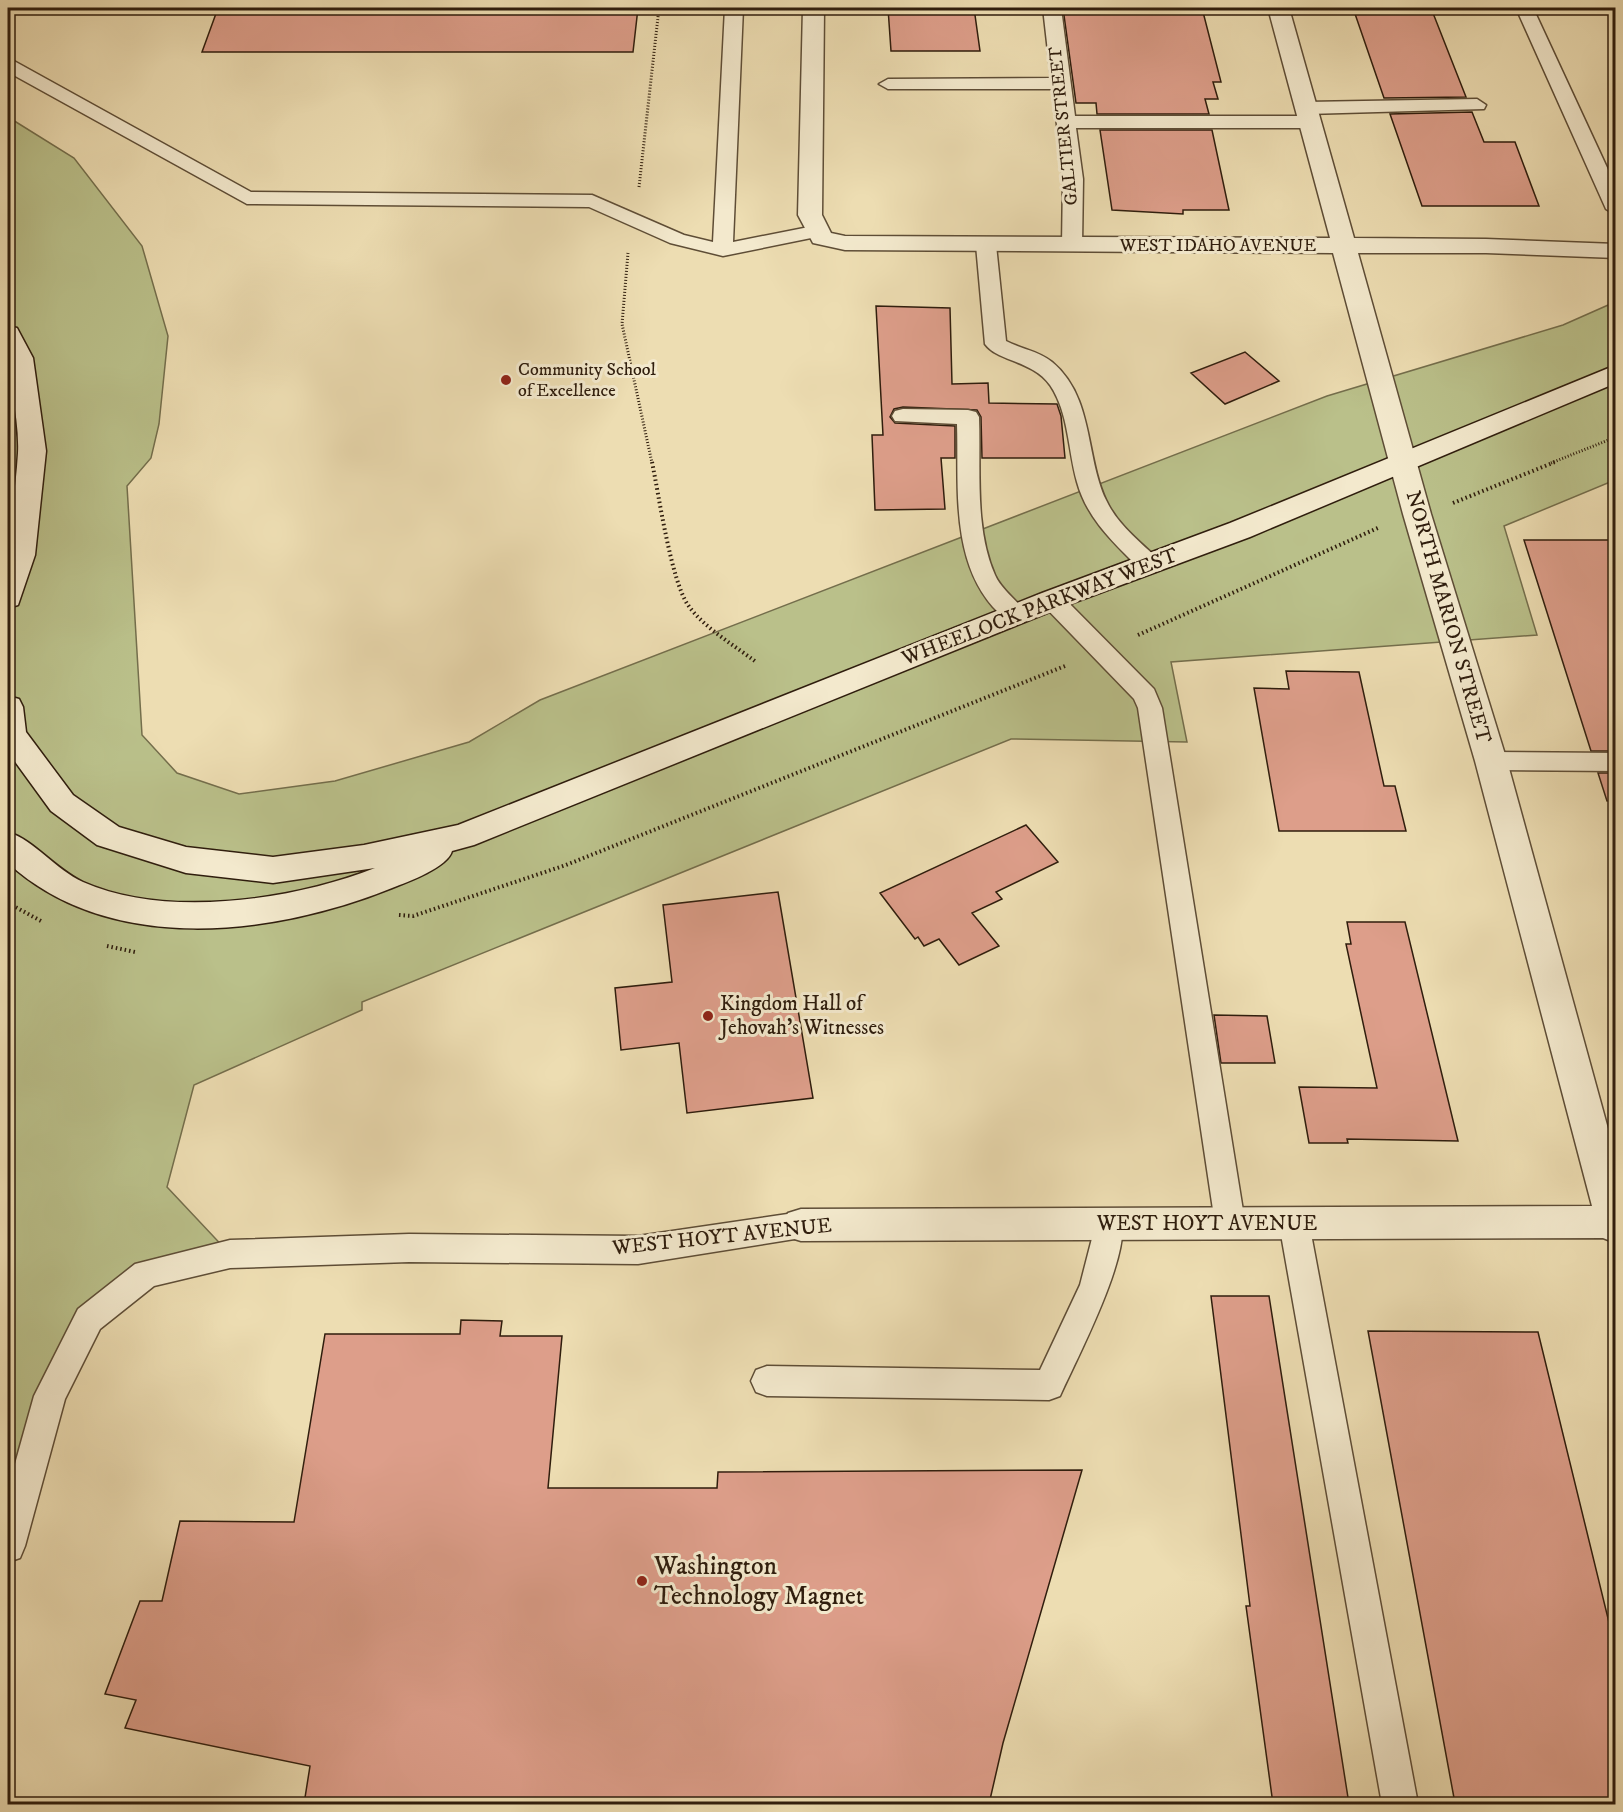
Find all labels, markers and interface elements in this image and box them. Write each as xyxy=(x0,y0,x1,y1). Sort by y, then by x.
street label: GALTIER STREET xyxy=(1045,45,1083,206)
street label: WEST IDAHO AVENUE xyxy=(1119,235,1316,257)
place label: Community School of Excellence xyxy=(518,359,657,402)
marker: Community School of Excellence xyxy=(499,373,513,387)
street label: NORTH MARION STREET xyxy=(1399,488,1497,746)
street label: WHEELOCK PARKWAY WEST xyxy=(897,542,1182,672)
place label: Kingdom Hall of Jehovah's Witnesses xyxy=(718,991,884,1041)
marker: Kingdom Hall of Jehovah's Witnesses xyxy=(701,1009,715,1023)
street label: WEST HOYT AVENUE xyxy=(1096,1211,1317,1237)
street label: WEST HOYT AVENUE xyxy=(610,1213,833,1262)
place label: Washington Technology Magnet xyxy=(653,1550,864,1613)
marker: Washington Technology Magnet xyxy=(635,1574,649,1588)

